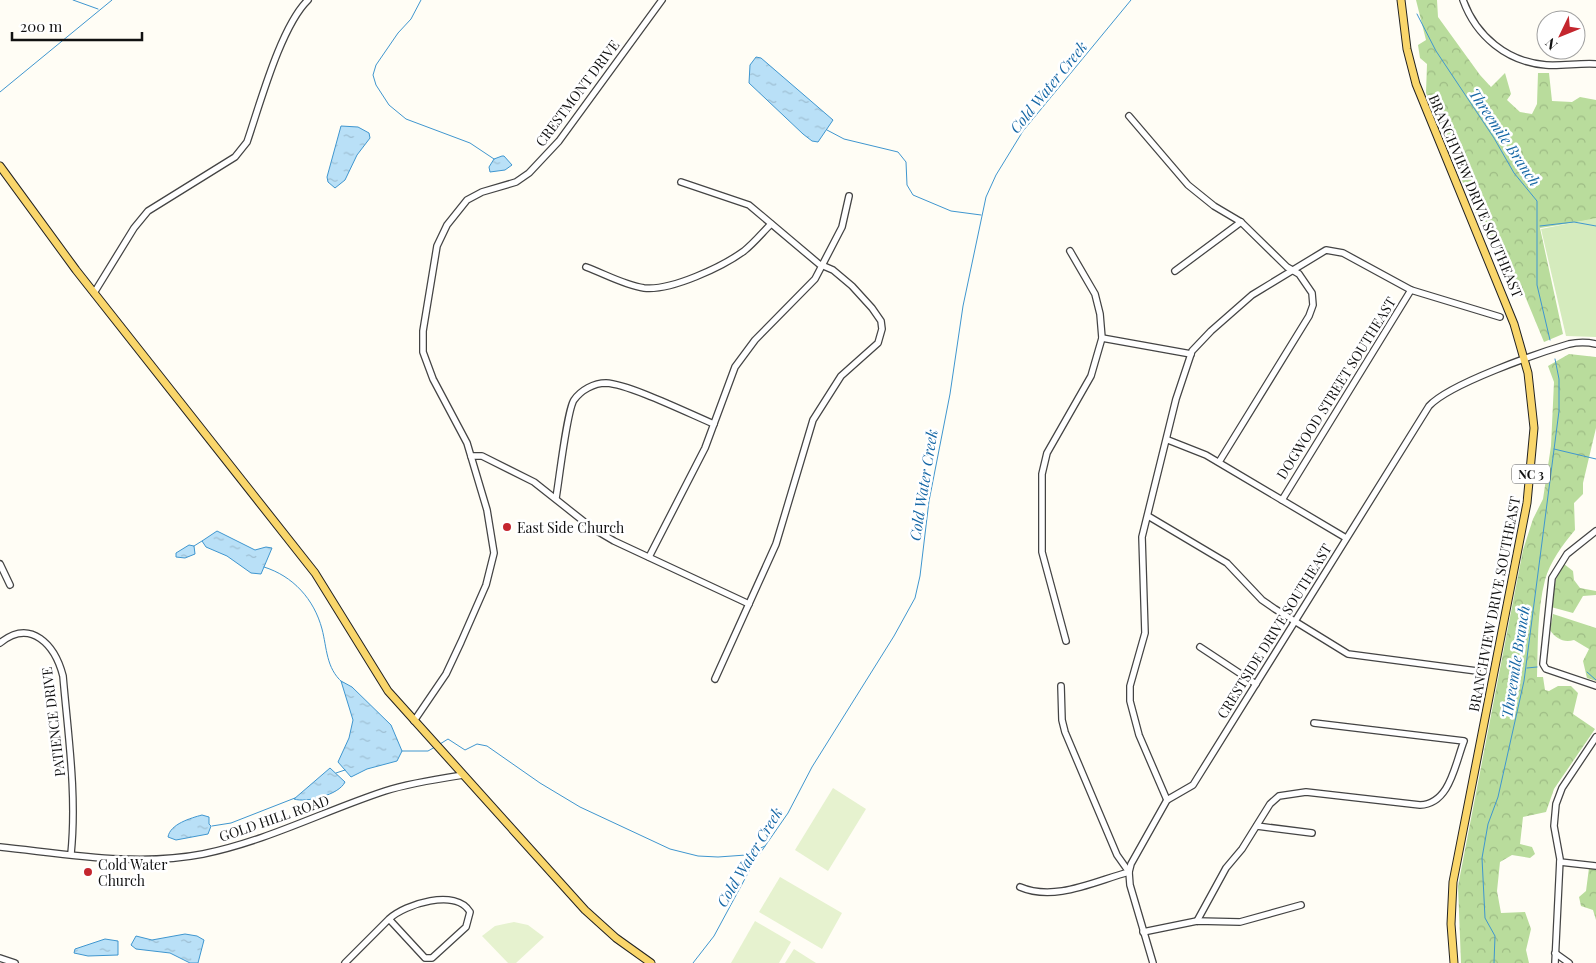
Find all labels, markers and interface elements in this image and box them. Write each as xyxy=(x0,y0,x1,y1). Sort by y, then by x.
scale bar xyxy=(12,10,142,42)
north arrow xyxy=(1536,10,1586,60)
text: 200 m xyxy=(20,16,63,36)
text: N xyxy=(1541,34,1562,54)
street label: CRESTMONT DRIVE xyxy=(531,36,623,150)
water label: Cold Water Creek xyxy=(1005,37,1091,137)
water label: Threemile Branch xyxy=(1465,84,1545,190)
street label: BRANCHVIEW DRIVE SOUTHEAST xyxy=(1424,91,1528,301)
street label: DOGWOOD STREET SOUTHEAST xyxy=(1272,293,1400,483)
water label: Cold Water Creek xyxy=(904,428,942,542)
road number: NC 3 xyxy=(1512,464,1550,484)
street label: BRANCHVIEW DRIVE SOUTHEAST xyxy=(1464,494,1524,713)
place label: East Side Church xyxy=(517,518,625,537)
marker: East Side Church xyxy=(501,521,513,533)
street label: CRESTSIDE DRIVE SOUTHEAST xyxy=(1212,540,1336,722)
water label: Threemile Branch xyxy=(1496,604,1534,720)
street label: PATIENCE DRIVE xyxy=(37,666,69,778)
street label: GOLD HILL ROAD xyxy=(216,790,332,846)
water label: Cold Water Creek xyxy=(711,803,787,910)
place label: Cold Water Church xyxy=(98,855,168,890)
marker: Cold Water Church xyxy=(82,866,94,878)

